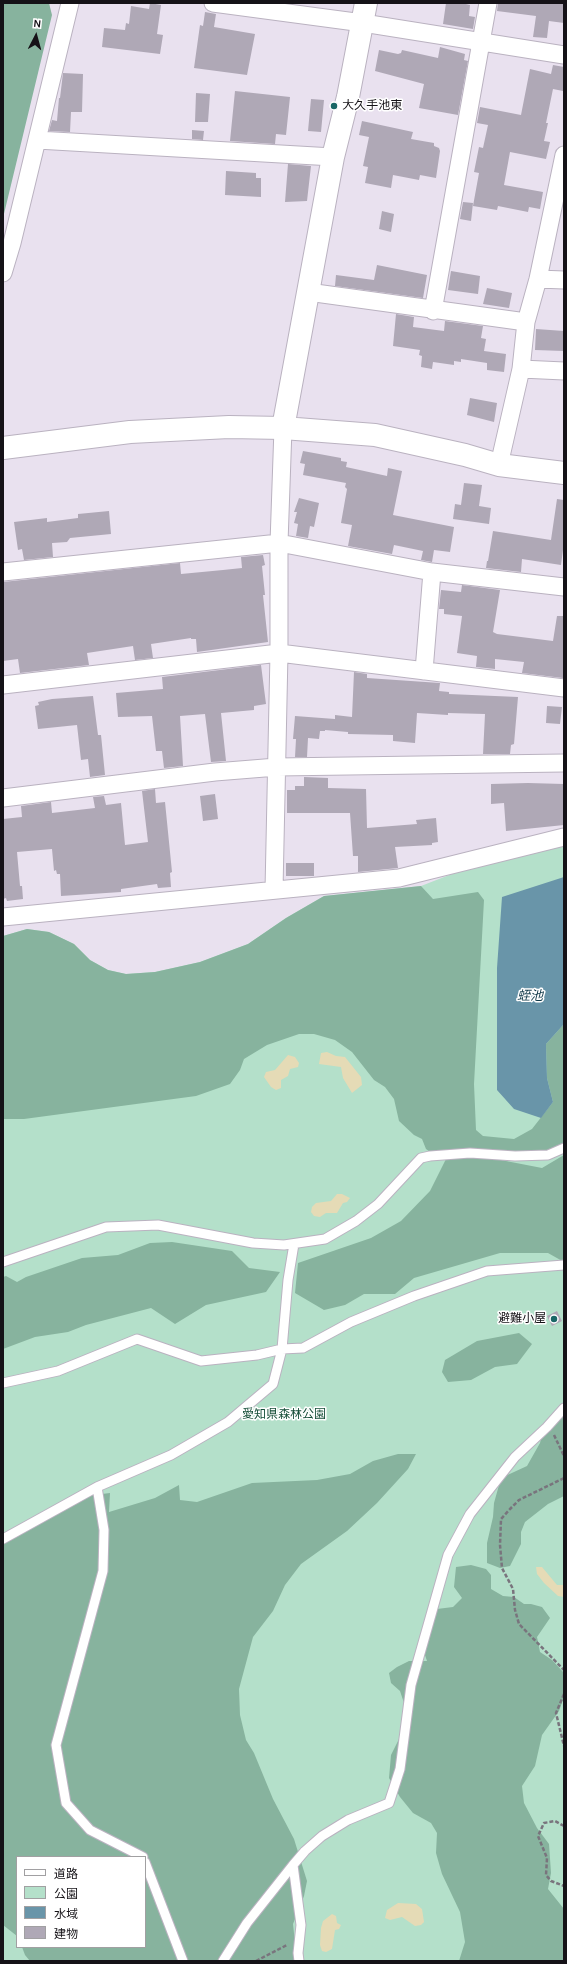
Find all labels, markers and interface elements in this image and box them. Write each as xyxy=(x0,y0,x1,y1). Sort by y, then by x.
north arrow xyxy=(16,16,56,56)
text: N xyxy=(33,17,42,30)
place label: 大久手池東 xyxy=(342,99,402,113)
marker: 大久手池東 xyxy=(329,101,339,111)
water label: 蛭池 xyxy=(517,988,543,1004)
place label: 避難小屋 xyxy=(498,1312,546,1326)
marker: 避難小屋 xyxy=(549,1314,559,1324)
park label: 愛知県森林公園 xyxy=(242,1408,326,1422)
legend xyxy=(16,1856,146,1948)
text: 道路 xyxy=(54,1867,78,1881)
text: 公園 xyxy=(54,1887,78,1901)
text: 水域 xyxy=(54,1907,78,1921)
text: 建物 xyxy=(54,1927,78,1941)

